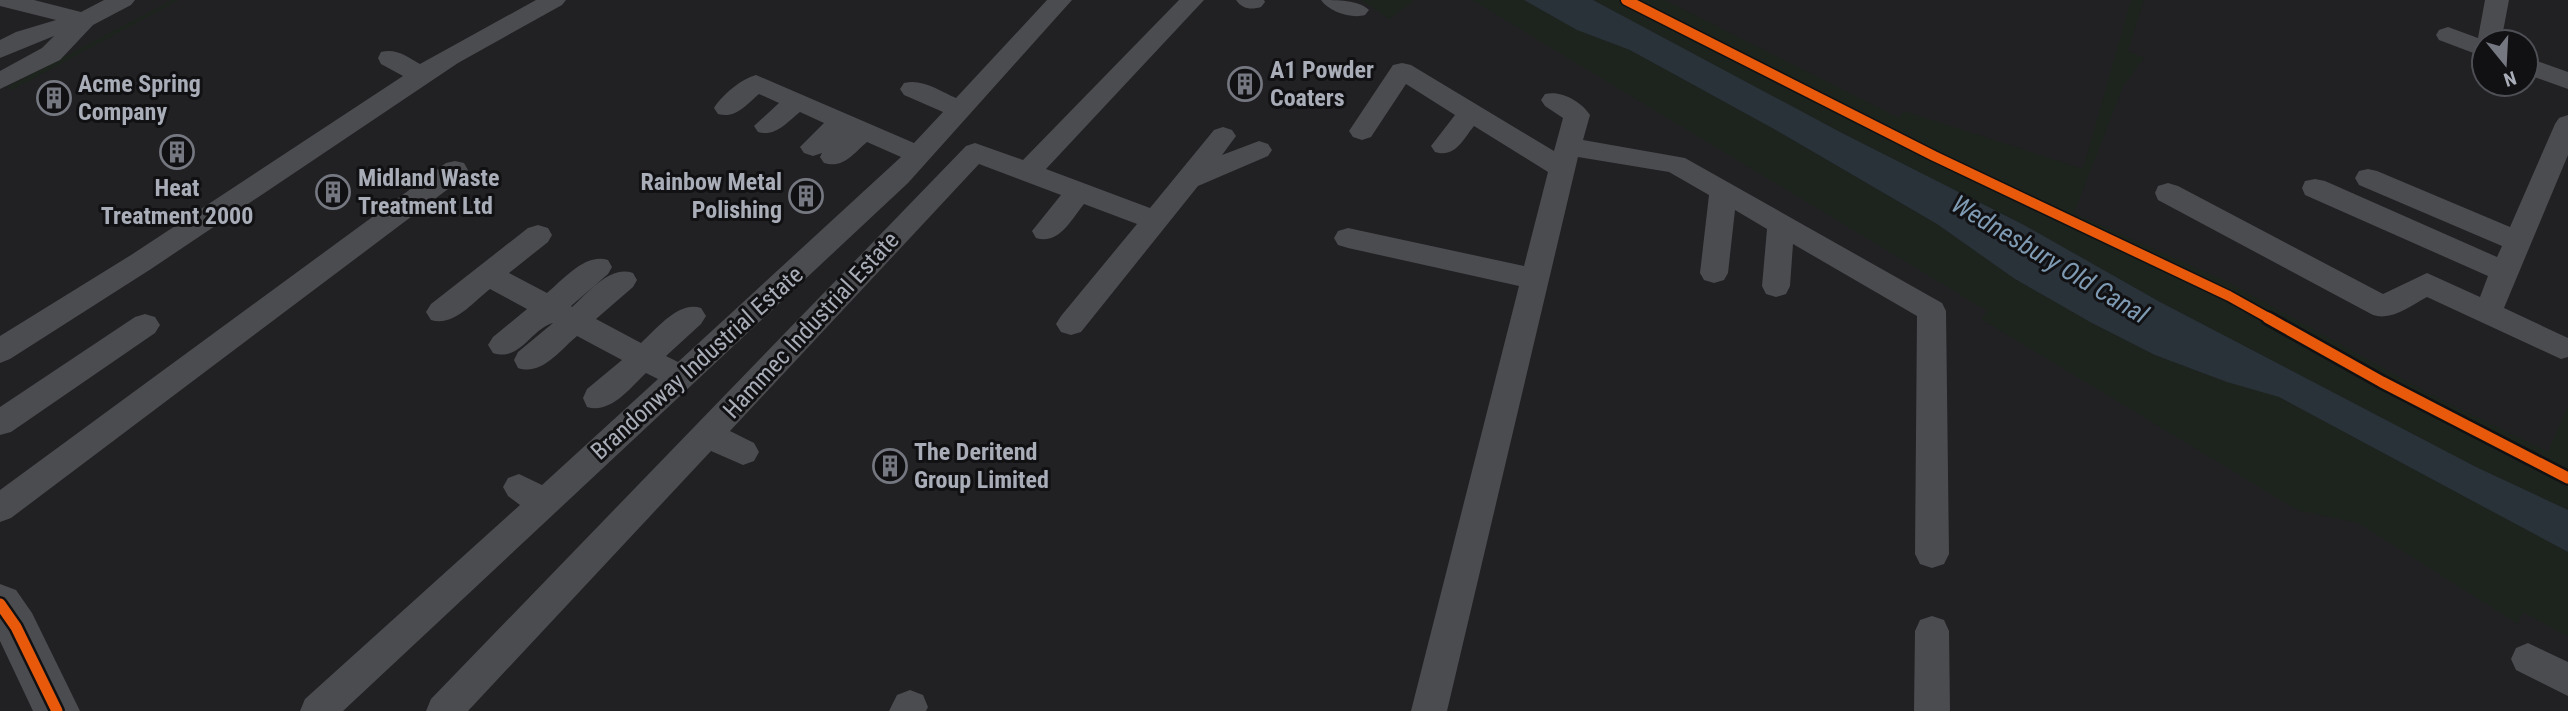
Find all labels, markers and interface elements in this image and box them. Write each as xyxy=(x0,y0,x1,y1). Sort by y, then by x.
north arrow xyxy=(2470,28,2540,98)
place label: A1 Powder Coaters xyxy=(1270,56,1374,112)
building icon: A1 Powder Coaters xyxy=(1226,65,1264,103)
text: N xyxy=(2501,66,2519,91)
place label: Acme Spring Company xyxy=(78,70,201,126)
building icon: Acme Spring Company xyxy=(35,79,73,117)
building icon: Heat Treatment 2000 xyxy=(158,133,196,171)
place label: Midland Waste Treatment Ltd xyxy=(358,164,499,220)
place label: Rainbow Metal Polishing xyxy=(641,168,782,224)
building icon: Midland Waste Treatment Ltd xyxy=(314,173,352,211)
place label: Heat Treatment 2000 xyxy=(101,174,253,230)
building icon: Rainbow Metal Polishing xyxy=(787,177,825,215)
water label: Wednesbury Old Canal xyxy=(1946,189,2155,330)
street label: Hammec Industrial Estate xyxy=(717,226,905,424)
street label: Brandonway Industrial Estate xyxy=(585,260,809,466)
place label: The Deritend Group Limited xyxy=(914,438,1049,494)
building icon: The Deritend Group Limited xyxy=(871,447,909,485)

